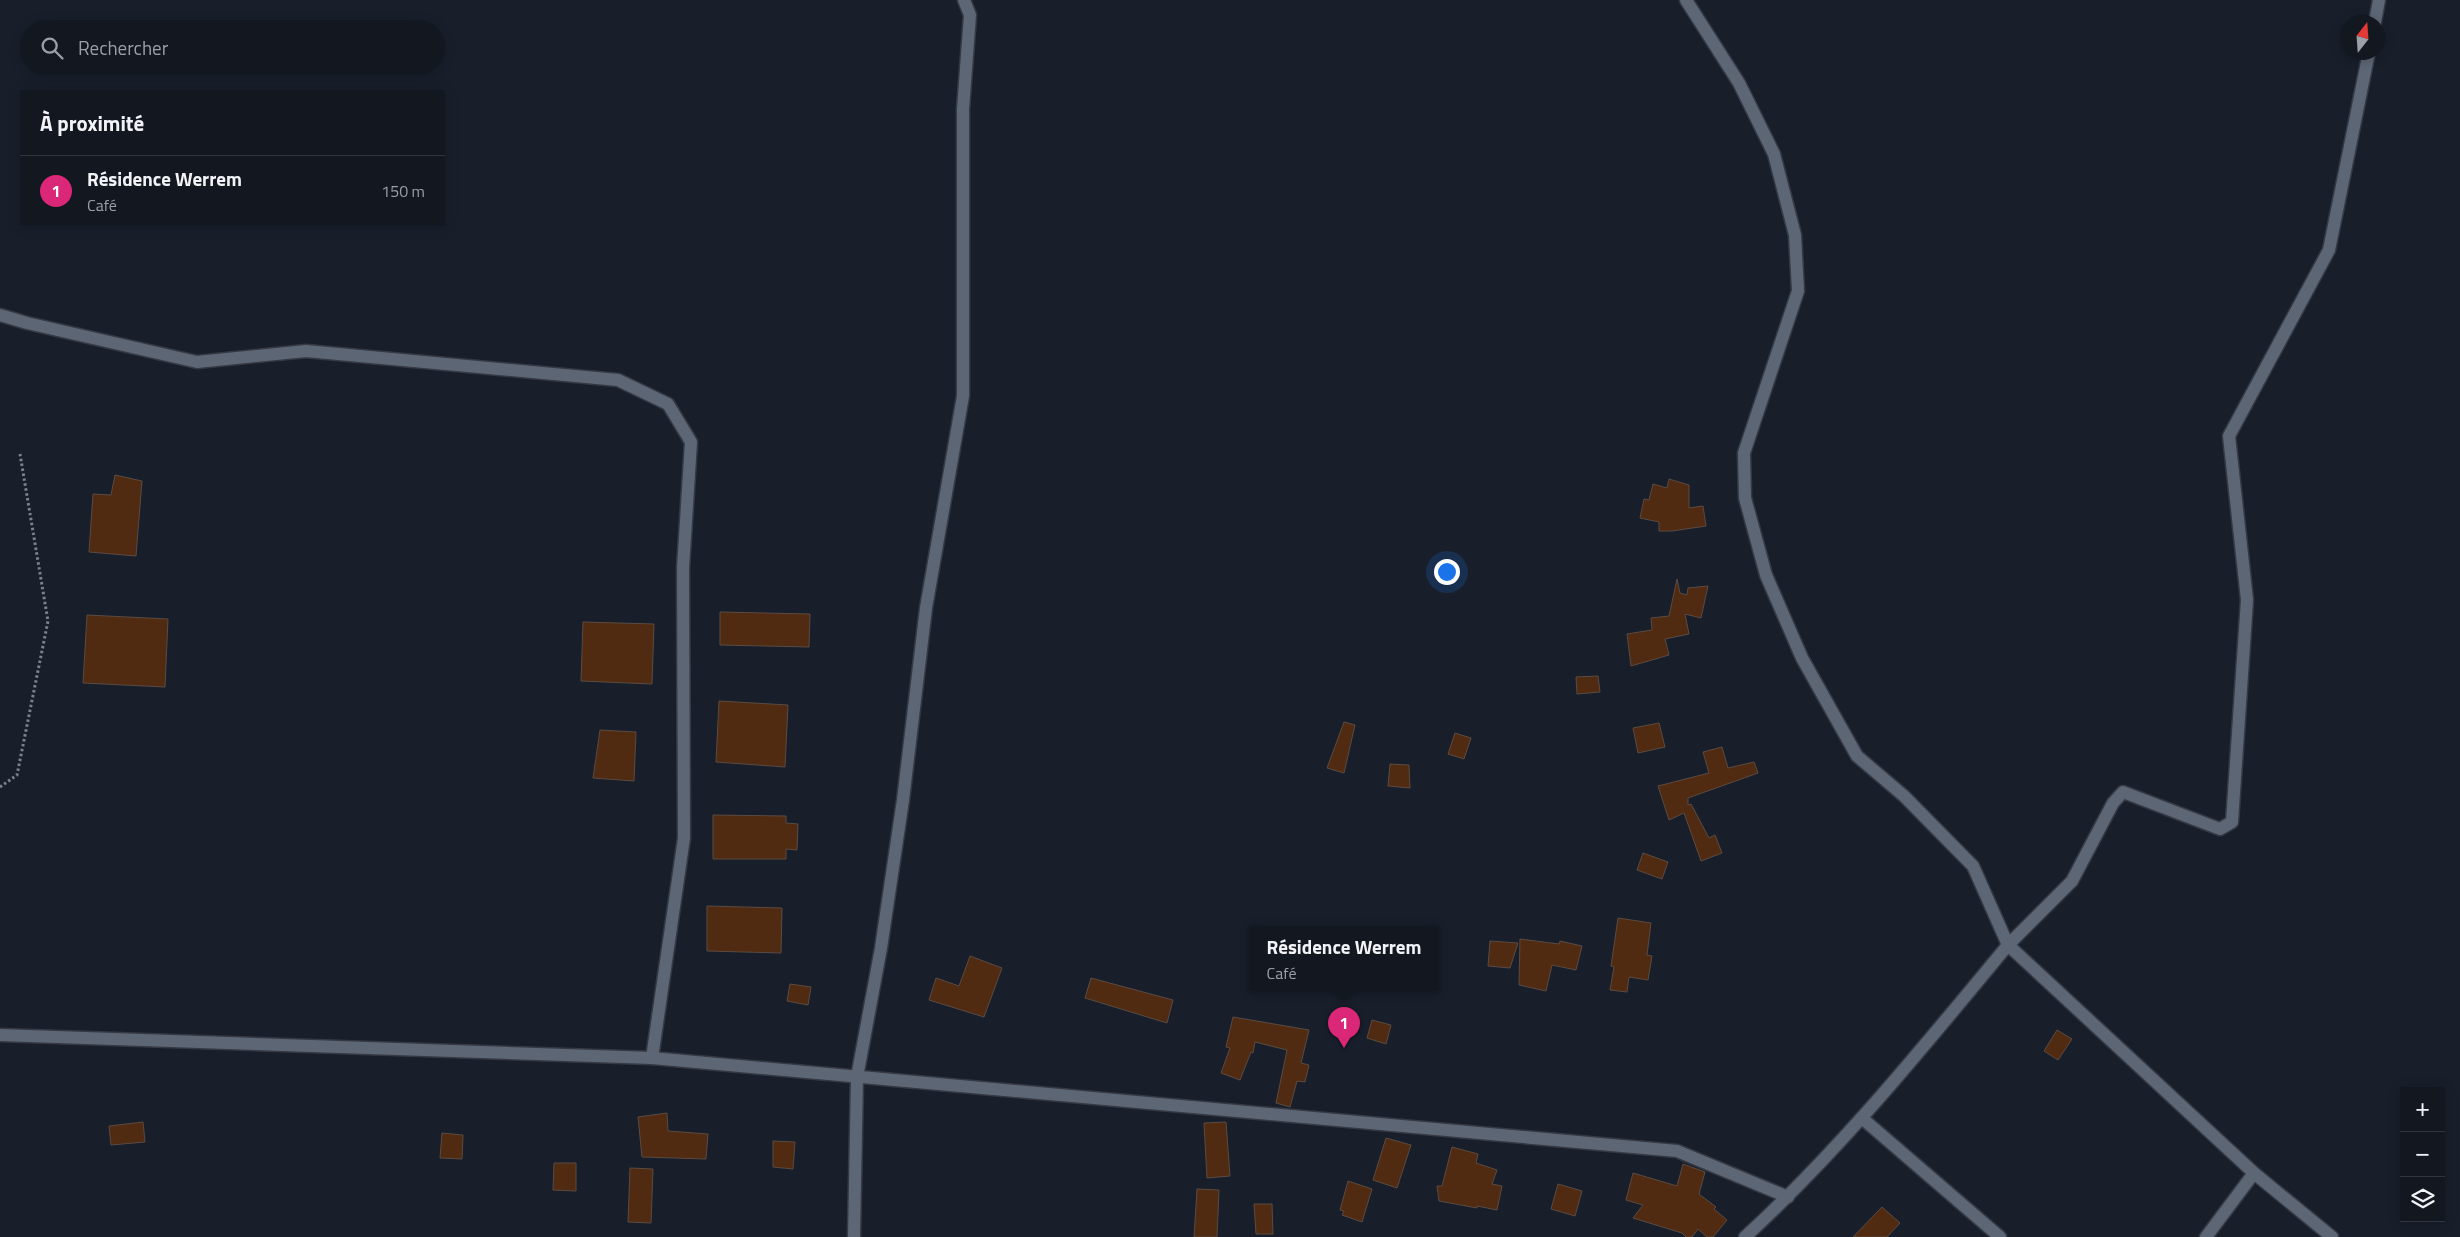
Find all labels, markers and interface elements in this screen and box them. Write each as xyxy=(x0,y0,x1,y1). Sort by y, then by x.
north arrow xyxy=(2340,15,2385,60)
search box xyxy=(20,20,445,75)
text: Rechercher xyxy=(78,33,168,62)
icon: search xyxy=(38,34,66,62)
text: À proximité xyxy=(40,107,144,139)
text: Résidence Werrem xyxy=(87,164,242,193)
text: 1 xyxy=(52,179,60,203)
text: 150 m xyxy=(381,179,425,203)
text: Café xyxy=(87,193,117,217)
your location xyxy=(1434,559,1460,585)
popup xyxy=(1249,926,1439,991)
text: Résidence Werrem xyxy=(1267,932,1421,961)
text: Café xyxy=(1267,961,1297,985)
pin: 1 xyxy=(1328,1007,1360,1048)
map controls xyxy=(2400,1087,2445,1222)
button: + xyxy=(2400,1087,2445,1132)
button: − xyxy=(2400,1132,2445,1177)
button: layers xyxy=(2400,1177,2445,1222)

